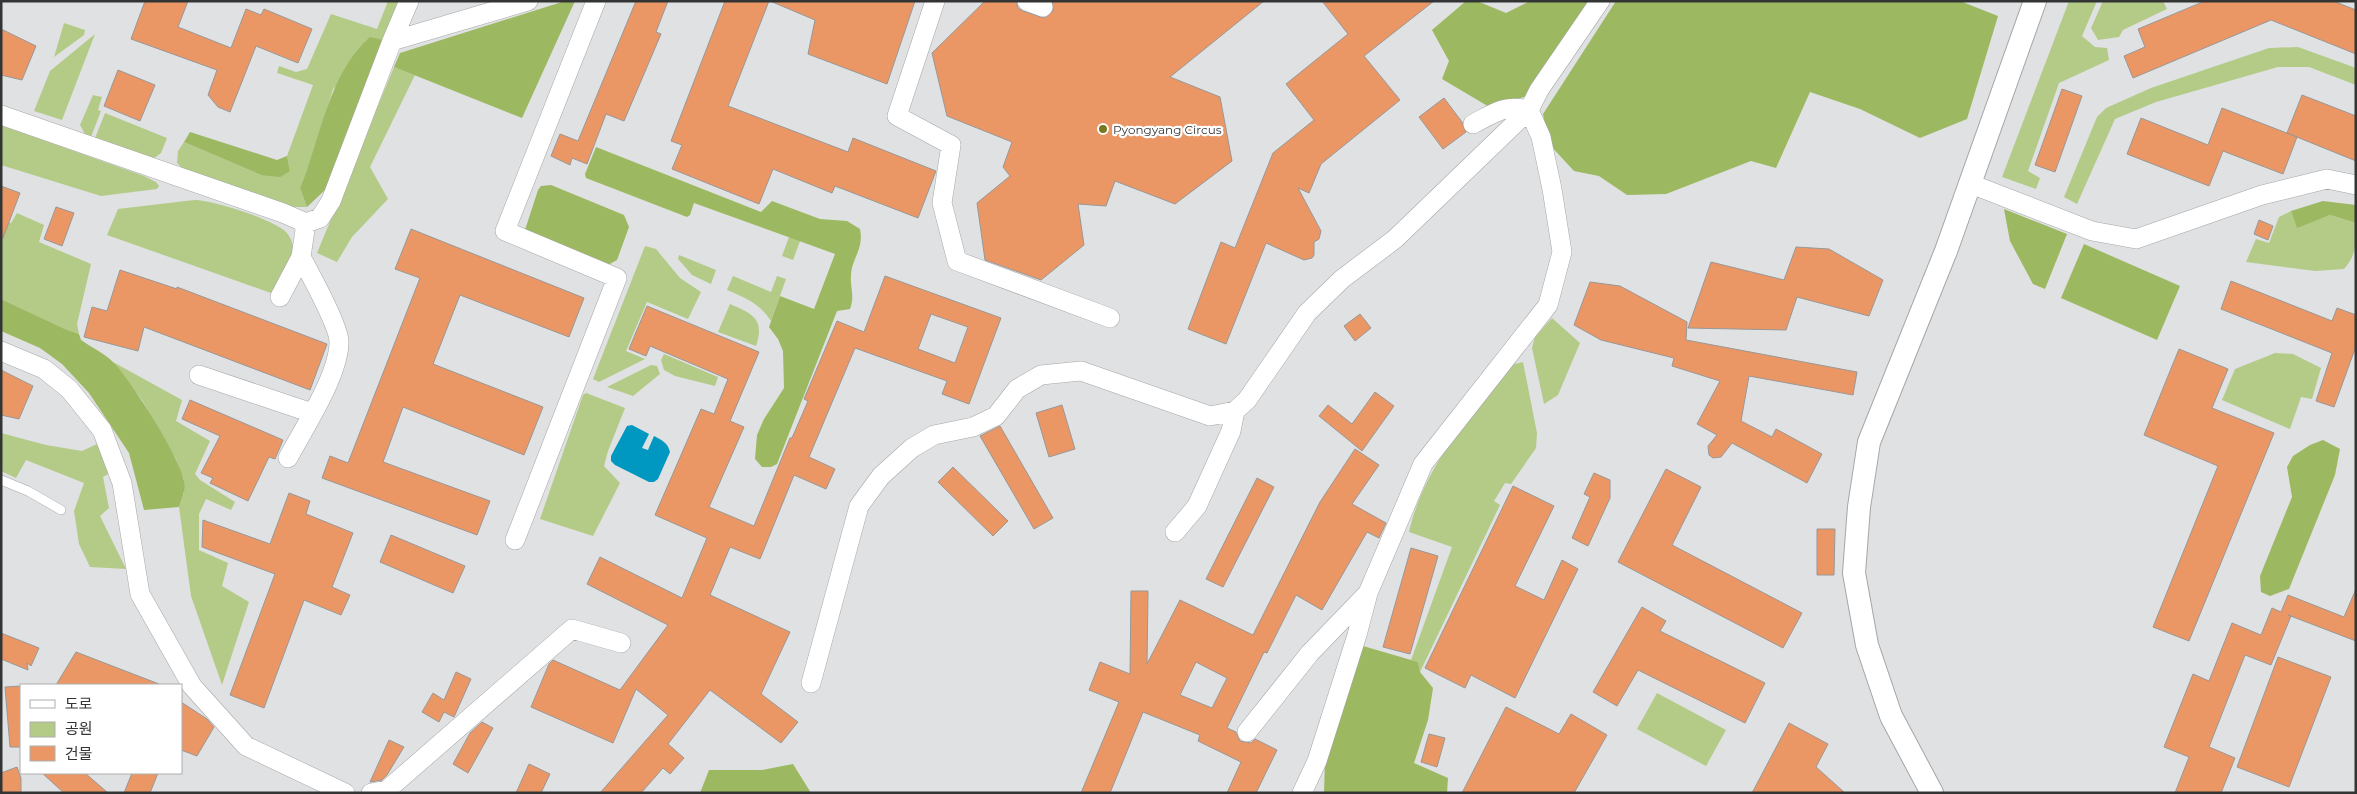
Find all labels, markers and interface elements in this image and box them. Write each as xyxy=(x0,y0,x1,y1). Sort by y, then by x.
place label: Pyongyang Circus xyxy=(1113,122,1222,137)
marker: Pyongyang Circus xyxy=(1097,123,1109,135)
legend xyxy=(20,684,182,774)
text: 도로 xyxy=(65,694,93,713)
text: 공원 xyxy=(65,719,93,738)
text: 건물 xyxy=(65,744,93,763)

